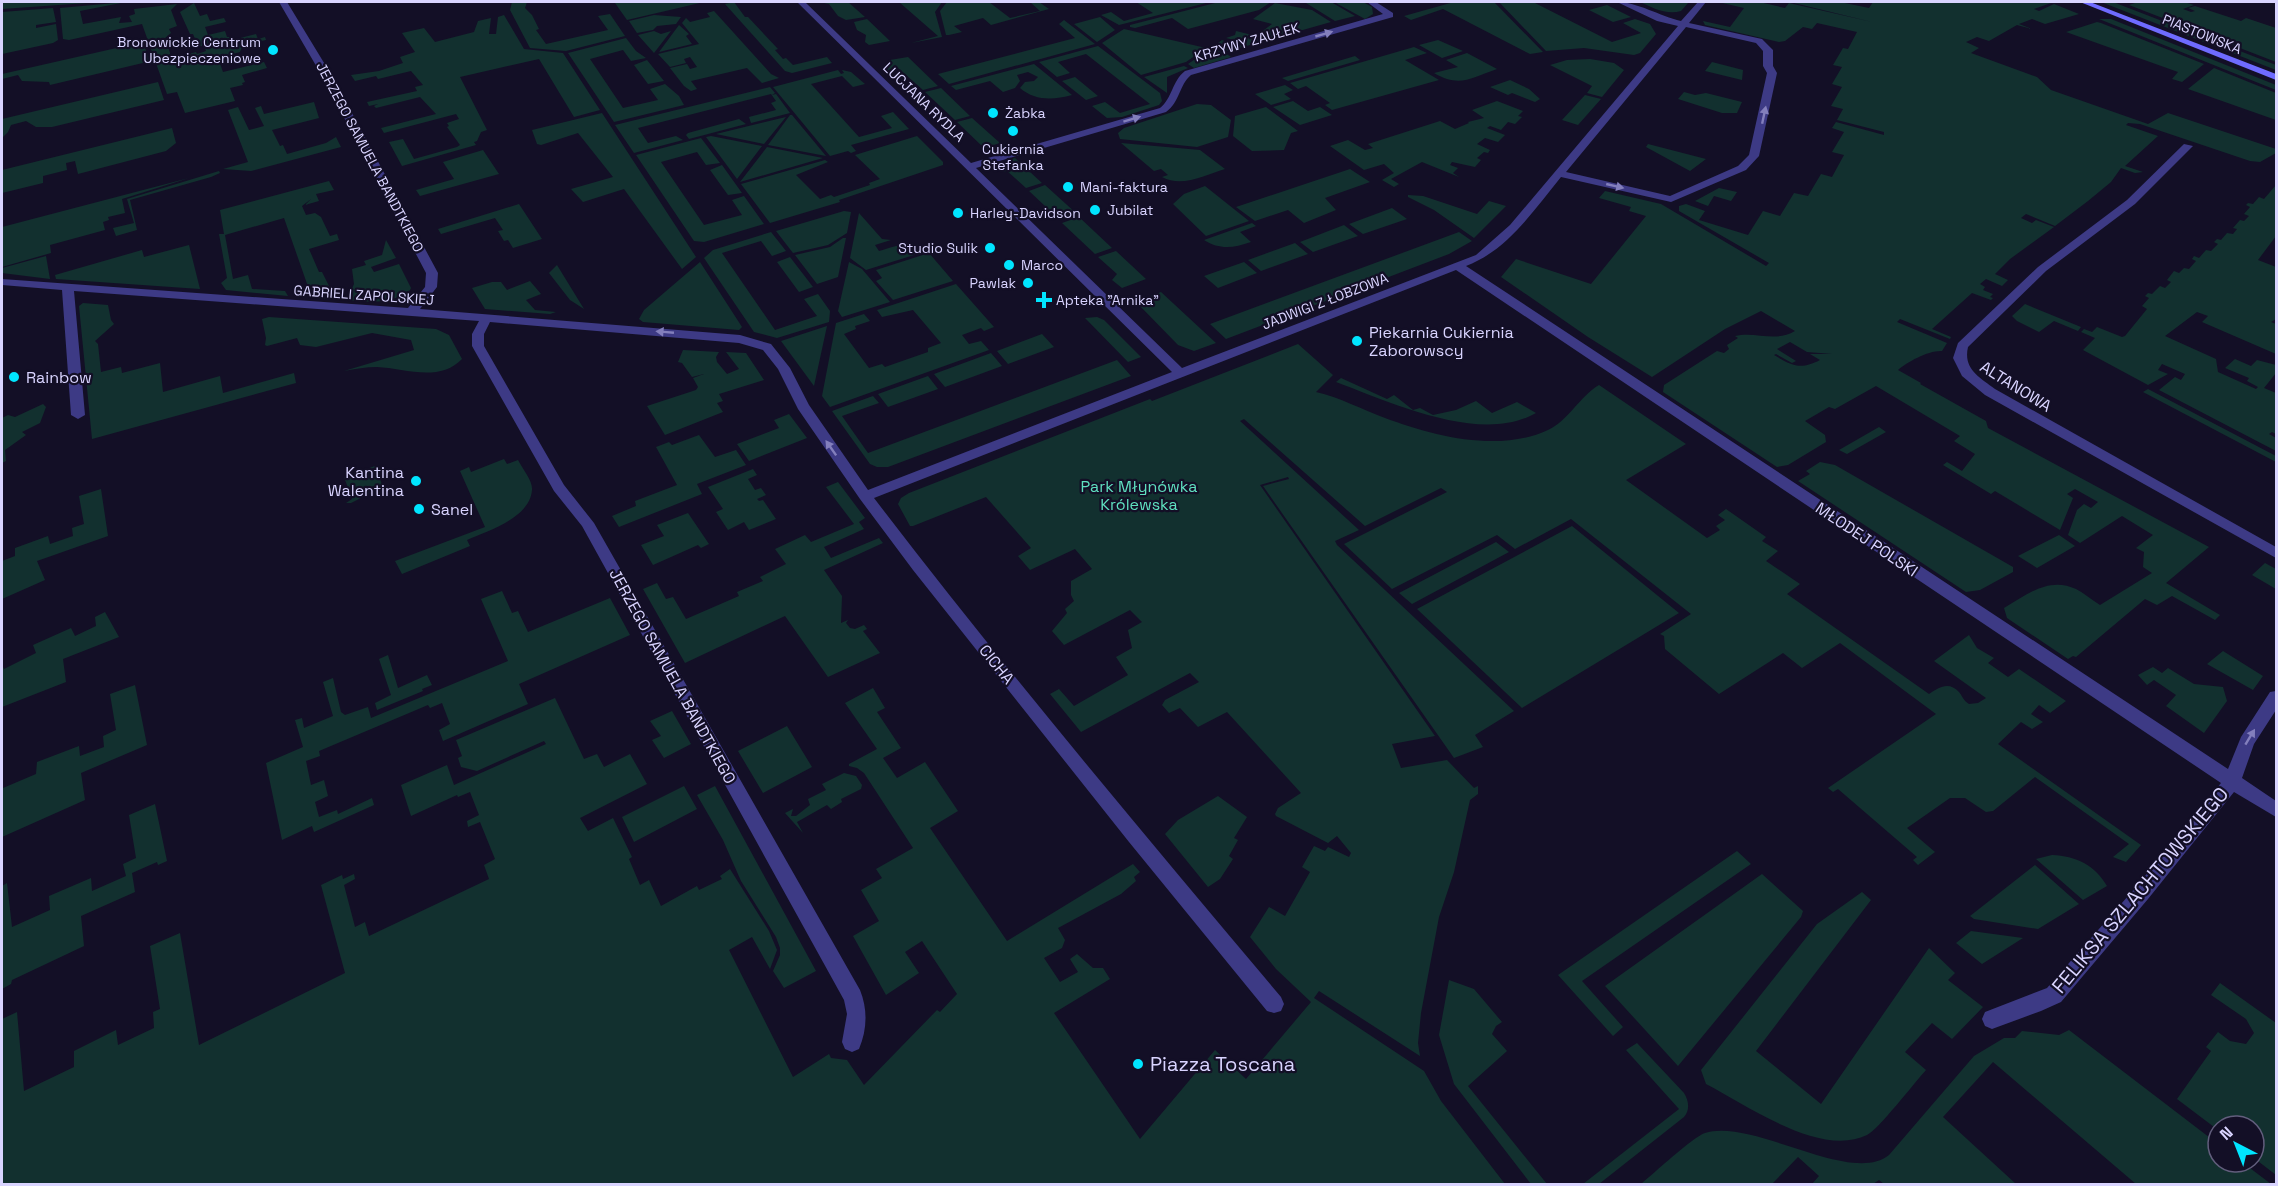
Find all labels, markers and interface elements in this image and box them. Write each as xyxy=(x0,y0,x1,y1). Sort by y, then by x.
street label: PIASTOWSKA xyxy=(2160,10,2244,58)
street label: KRZYWY ZAUŁEK xyxy=(1192,18,1302,66)
one-way arrow xyxy=(1315,28,1333,38)
place label: Bronowickie Centrum Ubezpieczeniowe xyxy=(117,33,261,67)
marker: Bronowickie Centrum Ubezpieczeniowe xyxy=(266,43,280,57)
street label: LUCJANA RYDLA xyxy=(879,58,969,146)
street label: JERZEGO SAMUELA BANDTKIEGO xyxy=(312,59,428,255)
place label: Żabka xyxy=(1005,104,1046,122)
one-way arrow xyxy=(1760,105,1769,124)
marker: Żabka xyxy=(986,106,1000,120)
one-way arrow xyxy=(1124,114,1142,123)
marker: Cukiernia Stefanka xyxy=(1006,124,1020,138)
place label: Cukiernia Stefanka xyxy=(982,140,1044,174)
place label: Mani-faktura xyxy=(1080,178,1168,196)
marker: Mani-faktura xyxy=(1061,180,1075,194)
one-way arrow xyxy=(1606,182,1624,192)
place label: Jubilat xyxy=(1107,201,1153,219)
marker: Jubilat xyxy=(1088,203,1102,217)
place label: Harley-Davidson xyxy=(970,204,1081,222)
marker: Harley-Davidson xyxy=(951,206,965,220)
place label: Studio Sulik xyxy=(898,239,978,257)
marker: Studio Sulik xyxy=(983,241,997,255)
place label: Marco xyxy=(1021,256,1063,274)
marker: Marco xyxy=(1002,258,1016,272)
street label: JADWIGI Z ŁOBZOWA xyxy=(1259,269,1391,333)
place label: Pawlak xyxy=(970,274,1016,292)
marker: Pawlak xyxy=(1021,276,1035,290)
street label: GABRIELI ZAPOLSKIEJ xyxy=(293,281,435,309)
place label: Apteka "Arnika" xyxy=(1056,291,1159,309)
marker: Apteka "Arnika" xyxy=(1037,293,1051,307)
place label: Piekarnia Cukiernia Zaborowscy xyxy=(1369,322,1514,361)
one-way arrow xyxy=(656,327,675,337)
marker: Piekarnia Cukiernia Zaborowscy xyxy=(1350,334,1364,348)
street label: ALTANOWA xyxy=(1976,356,2055,417)
place label: Rainbow xyxy=(26,367,92,388)
marker: Rainbow xyxy=(7,370,21,384)
one-way arrow xyxy=(826,440,837,456)
place label: Kantina Walentina xyxy=(328,462,404,501)
marker: Kantina Walentina xyxy=(409,474,423,488)
park label: Park Młynówka Królewska xyxy=(1081,476,1197,515)
street label: MŁODEJ POLSKI xyxy=(1811,497,1922,581)
place label: Sanel xyxy=(431,499,473,520)
marker: Sanel xyxy=(412,502,426,516)
street label: JERZEGO SAMUELA BANDTKIEGO xyxy=(604,565,741,788)
street label: CICHA xyxy=(974,640,1019,688)
one-way arrow xyxy=(2245,729,2256,745)
street label: FELIKSA SZLACHTOWSKIEGO xyxy=(2046,781,2234,999)
place label: Piazza Toscana xyxy=(1150,1051,1295,1077)
marker: Piazza Toscana xyxy=(1131,1057,1145,1071)
north arrow xyxy=(2206,1114,2266,1174)
text: N xyxy=(2215,1122,2237,1145)

